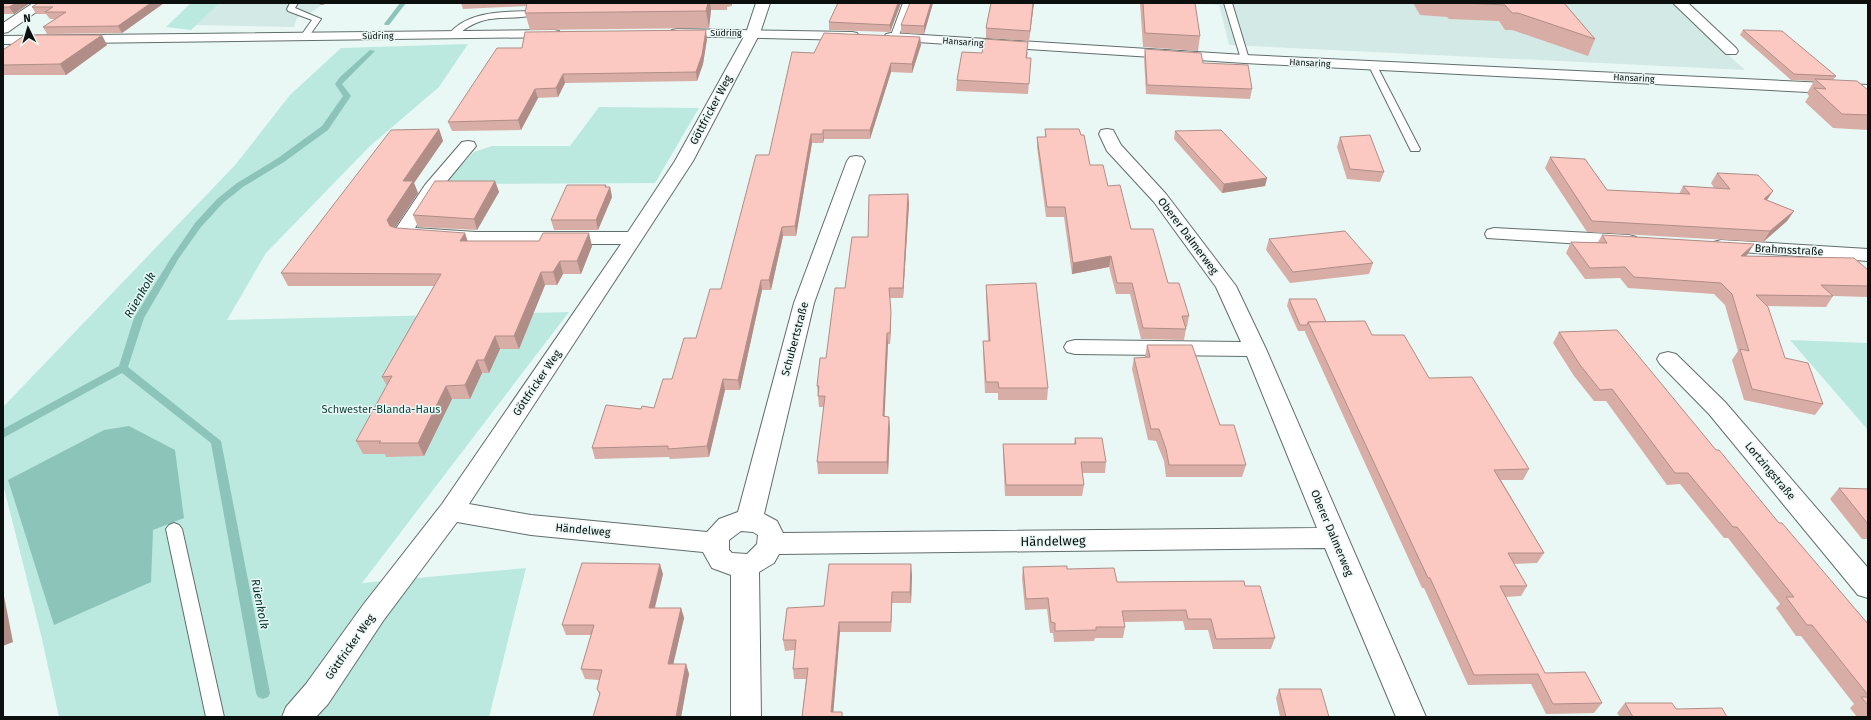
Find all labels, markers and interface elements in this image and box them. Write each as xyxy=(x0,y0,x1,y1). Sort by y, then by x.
north arrow xyxy=(8,8,48,48)
text: N xyxy=(23,12,31,25)
street label: Südring xyxy=(710,28,742,38)
street label: Südring xyxy=(362,31,394,41)
street label: Hansaring xyxy=(942,36,984,48)
street label: Hansaring xyxy=(1289,57,1331,69)
street label: Hansaring xyxy=(1613,72,1655,84)
street label: Göttfricker Weg xyxy=(687,73,735,147)
street label: Oberer Dalmerweg xyxy=(1155,195,1221,277)
street label: Brahmsstraße xyxy=(1754,242,1824,258)
water label: Rüenkolk xyxy=(121,269,159,320)
street label: Schubertstraße xyxy=(779,300,811,378)
street label: Göttfricker Weg xyxy=(510,347,564,419)
park label: Schwester-Blanda-Haus xyxy=(321,403,441,416)
street label: Lortzingstraße xyxy=(1742,440,1798,502)
street label: Oberer Dalmerweg xyxy=(1308,488,1356,578)
street label: Händelweg xyxy=(555,521,611,539)
street label: Händelweg xyxy=(1020,533,1086,549)
water label: Rüenkolk xyxy=(248,578,272,631)
street label: Göttfricker Weg xyxy=(323,612,378,682)

